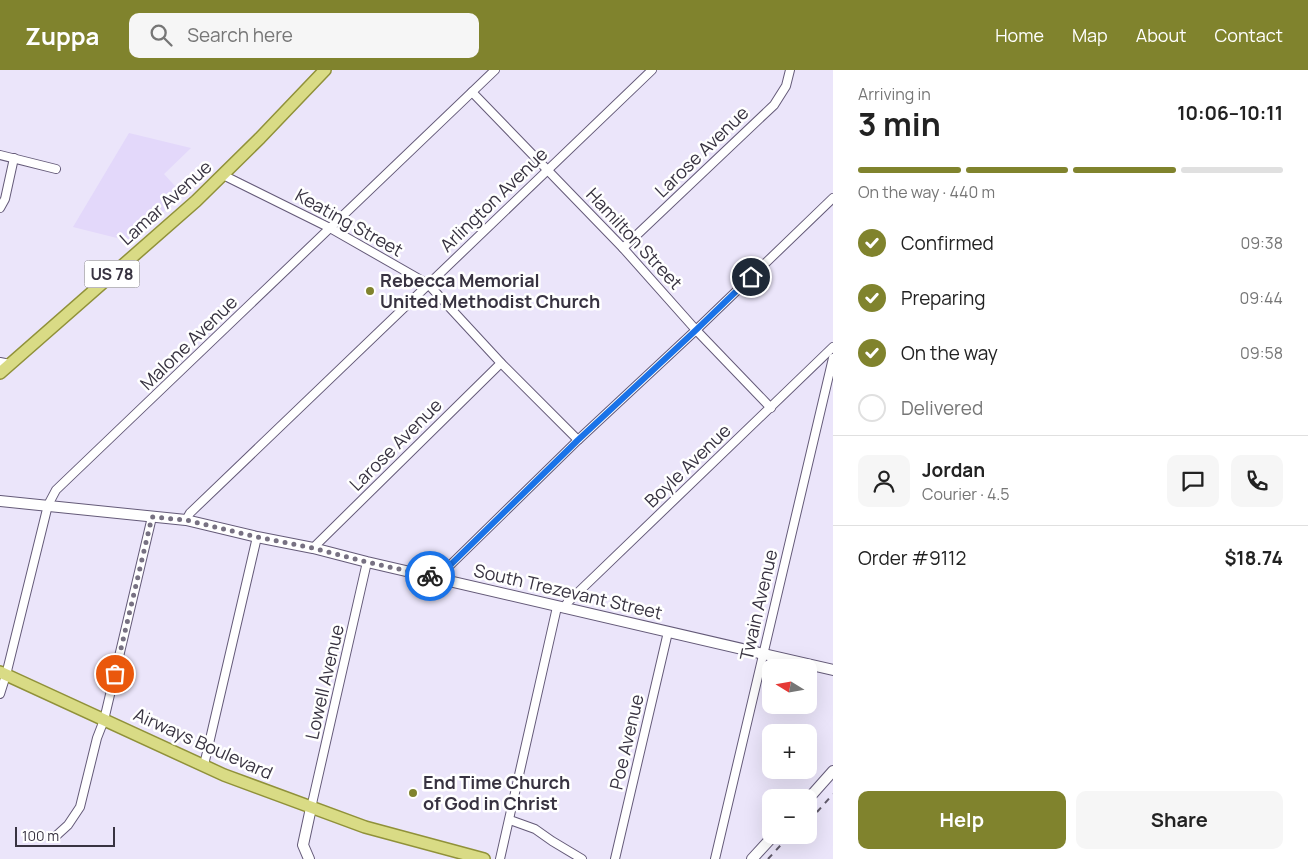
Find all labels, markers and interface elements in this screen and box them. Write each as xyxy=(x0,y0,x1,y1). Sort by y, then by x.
search box xyxy=(129,13,479,58)
text: Zuppa xyxy=(25,19,99,52)
icon: search xyxy=(147,21,175,49)
text: Search here xyxy=(187,22,293,48)
text: Home xyxy=(995,23,1044,47)
text: Map xyxy=(1072,23,1108,47)
text: About xyxy=(1136,23,1186,47)
text: Contact xyxy=(1214,23,1283,47)
text: Arriving in xyxy=(858,83,931,105)
text: 10:06–10:11 xyxy=(1177,100,1283,126)
street label: Larose Avenue xyxy=(649,101,753,202)
text: 3 min xyxy=(858,102,941,146)
street label: Arlington Avenue xyxy=(434,142,552,257)
street label: Lamar Avenue xyxy=(114,154,217,250)
text: On the way · 440 m xyxy=(858,181,995,203)
street label: Hamilton Street xyxy=(581,182,688,294)
street label: Keating Street xyxy=(291,183,408,262)
icon: check xyxy=(858,229,886,257)
text: Confirmed xyxy=(901,230,994,256)
text: 09:38 xyxy=(1240,232,1283,254)
pin xyxy=(730,256,772,298)
road number: US 78 xyxy=(84,260,140,288)
icon: home xyxy=(737,263,765,291)
place label: Rebecca Memorial United Methodist Church xyxy=(380,268,600,313)
icon: check xyxy=(858,284,886,312)
marker: Rebecca Memorial United Methodist Church xyxy=(364,285,376,297)
text: Preparing xyxy=(901,285,986,311)
text: 09:44 xyxy=(1240,287,1283,309)
street label: Malone Avenue xyxy=(135,290,242,395)
icon: check xyxy=(858,339,886,367)
text: On the way xyxy=(901,340,998,366)
text: 09:58 xyxy=(1240,342,1283,364)
street label: Larose Avenue xyxy=(344,393,447,496)
text: Delivered xyxy=(901,395,983,421)
street label: Boyle Avenue xyxy=(639,418,735,512)
button: person xyxy=(858,455,910,507)
button: chat xyxy=(1167,455,1219,507)
button: phone xyxy=(1231,455,1283,507)
text: Jordan xyxy=(922,457,985,483)
text: Courier · 4.5 xyxy=(922,483,1009,505)
text: Order #9112 xyxy=(858,545,966,571)
text: $18.74 xyxy=(1224,545,1283,571)
street label: Twain Avenue xyxy=(734,547,782,663)
courier xyxy=(405,551,455,601)
street label: South Trezevant Street xyxy=(472,558,665,624)
icon: bike xyxy=(416,562,444,590)
street label: Lowell Avenue xyxy=(299,622,349,742)
pin xyxy=(94,653,136,695)
north arrow xyxy=(762,659,818,714)
map controls xyxy=(762,659,817,844)
icon: bag xyxy=(101,660,129,688)
street label: Poe Avenue xyxy=(603,692,649,792)
street label: Airways Boulevard xyxy=(130,702,277,784)
button: + xyxy=(762,724,817,779)
place label: End Time Church of God in Christ xyxy=(423,770,570,815)
marker: End Time Church of God in Christ xyxy=(407,787,419,799)
button: − xyxy=(762,789,817,844)
button: Help xyxy=(858,791,1066,849)
button: Share xyxy=(1076,791,1283,849)
scale bar xyxy=(15,824,115,847)
text: 100 m xyxy=(22,826,59,845)

